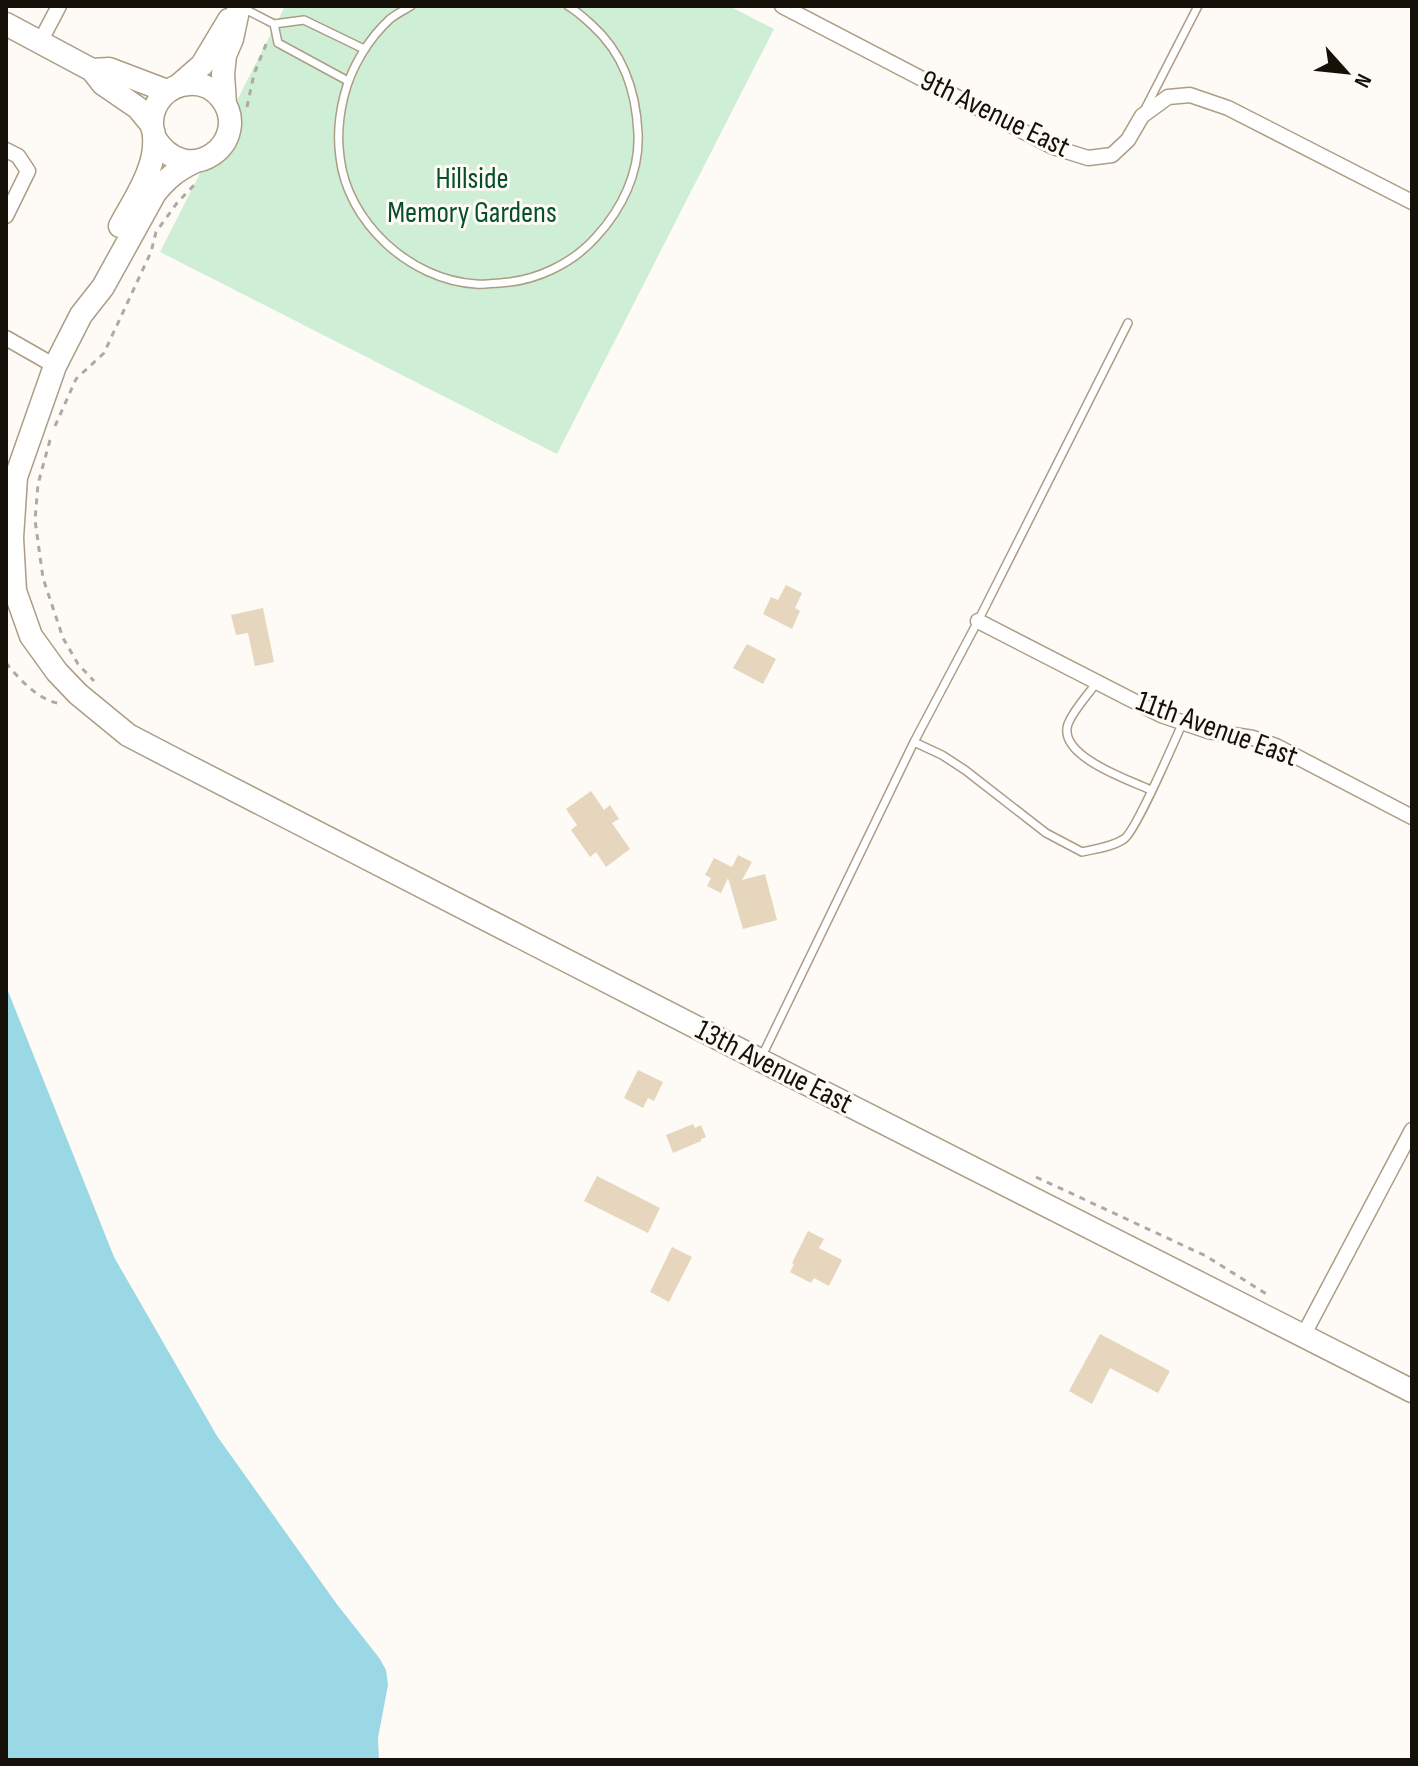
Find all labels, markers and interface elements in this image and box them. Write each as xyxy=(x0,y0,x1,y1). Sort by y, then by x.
north arrow xyxy=(1306,32,1386,112)
street label: 9th Avenue East xyxy=(914,62,1076,166)
text: N xyxy=(1348,69,1377,92)
park label: Hillside Memory Gardens xyxy=(387,161,557,231)
street label: 11th Avenue East xyxy=(1131,683,1303,775)
street label: 13th Avenue East xyxy=(689,1012,859,1122)

